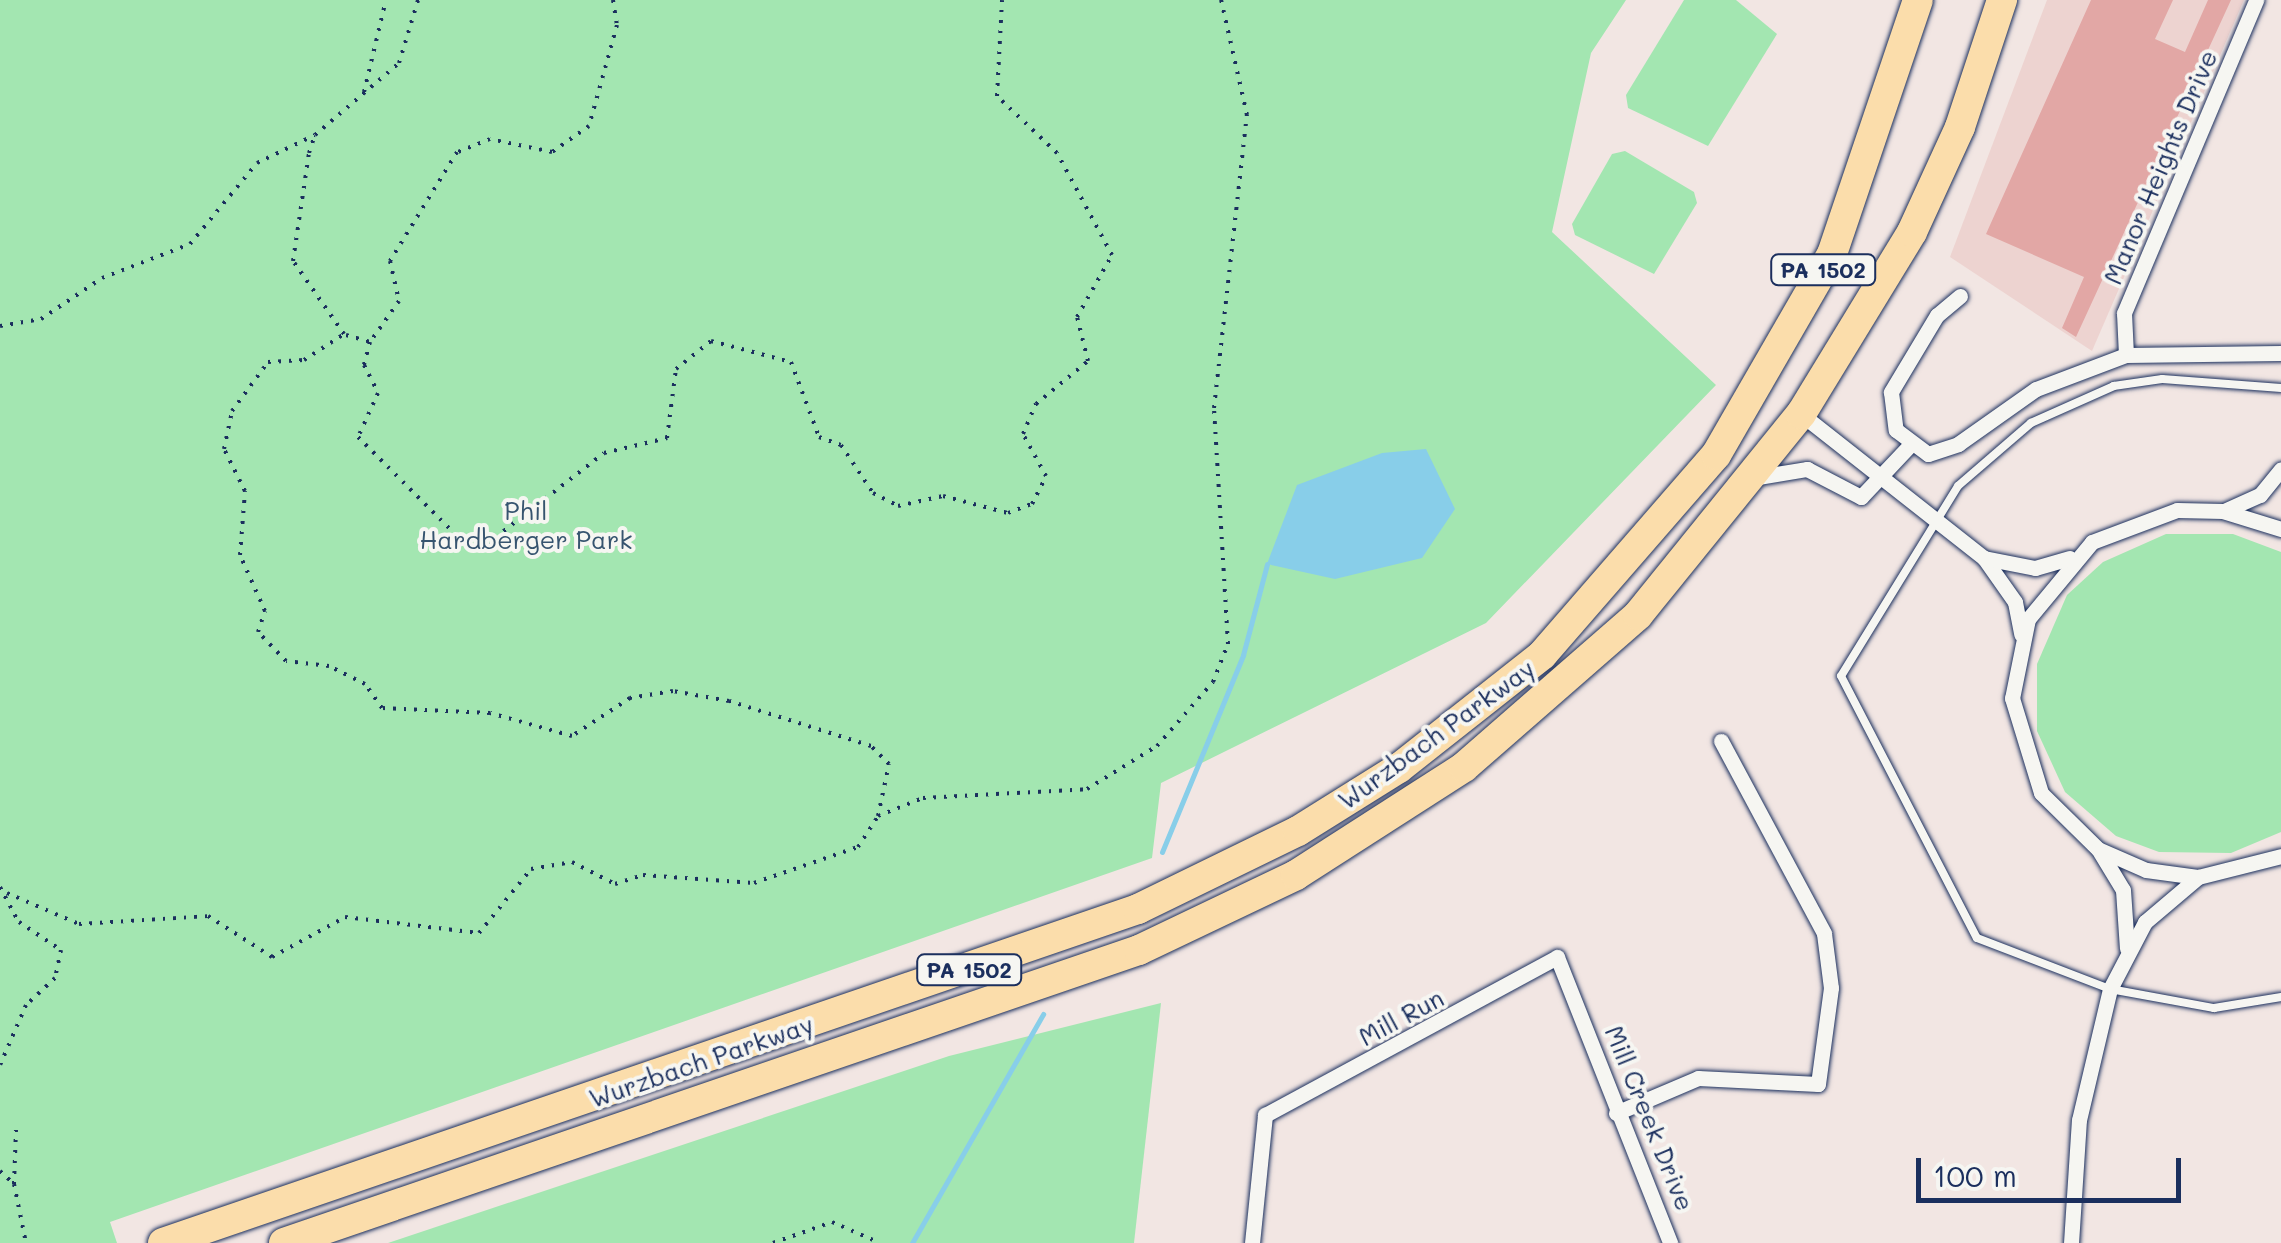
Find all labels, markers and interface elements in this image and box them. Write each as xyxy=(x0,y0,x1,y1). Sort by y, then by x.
street label: Manor Heights Drive xyxy=(2097,45,2223,289)
road number: PA 1502 xyxy=(1768,253,1878,287)
park label: Phil Hardberger Park xyxy=(420,496,632,555)
street label: Wurzbach Parkway xyxy=(1332,653,1540,815)
road number: PA 1502 xyxy=(914,953,1024,987)
street label: Mill Run xyxy=(1353,982,1449,1052)
street label: Wurzbach Parkway xyxy=(585,1009,817,1113)
street label: Mill Creek Drive xyxy=(1599,1021,1701,1215)
scale bar xyxy=(1921,1138,2186,1200)
text: 100 m xyxy=(1933,1155,2017,1195)

